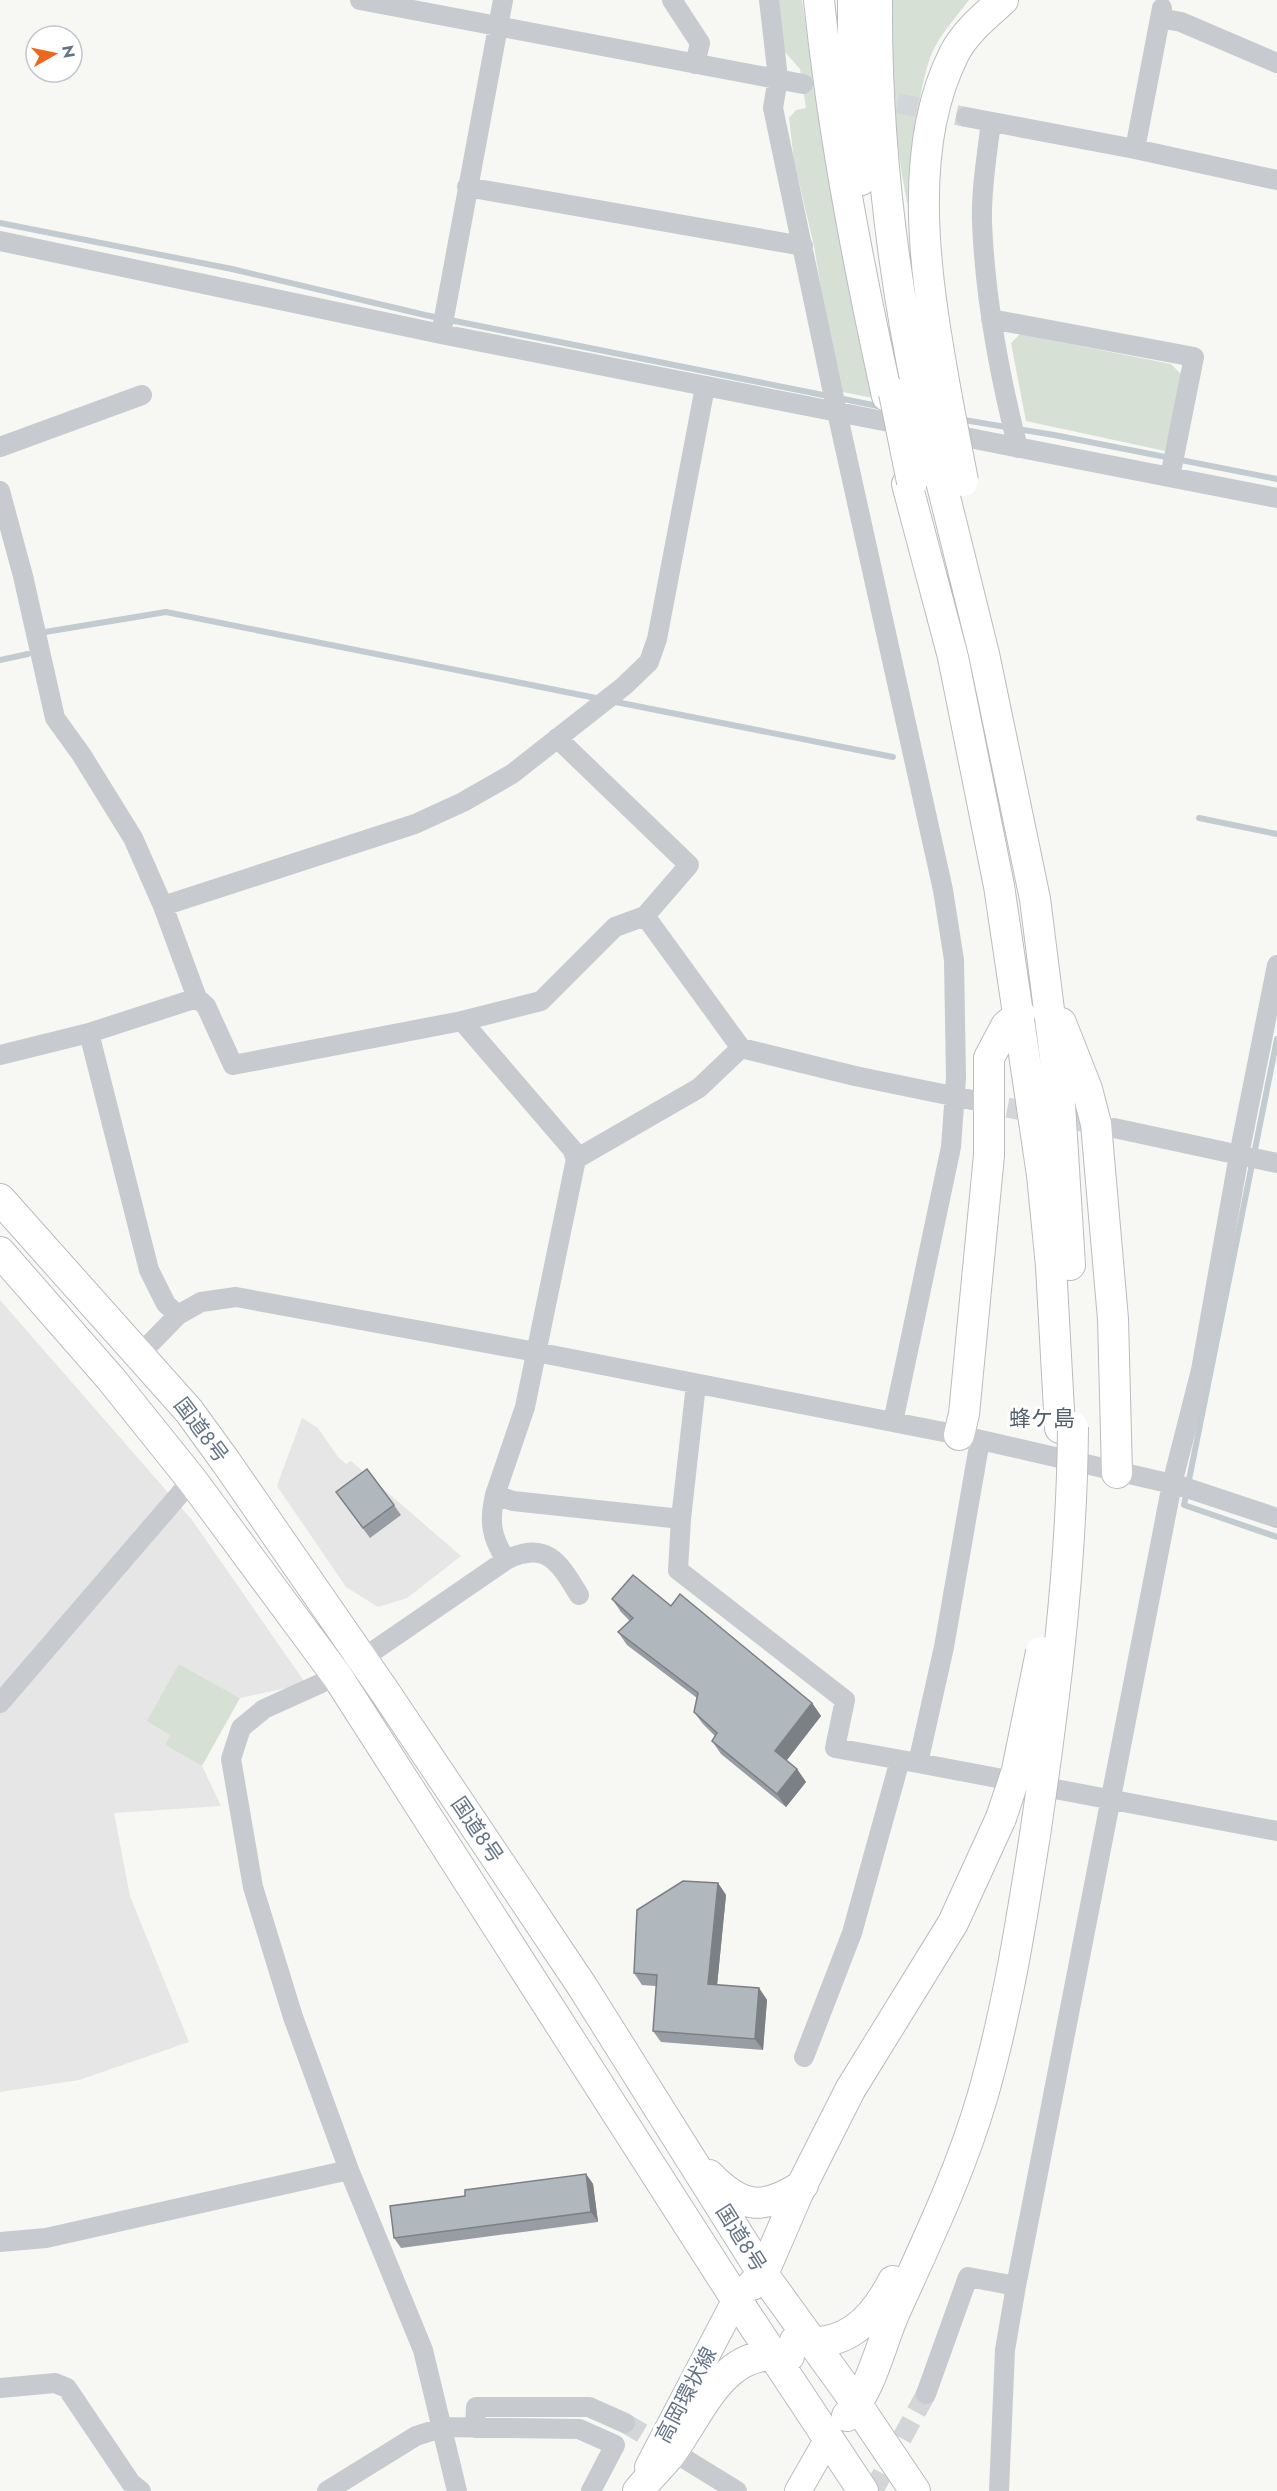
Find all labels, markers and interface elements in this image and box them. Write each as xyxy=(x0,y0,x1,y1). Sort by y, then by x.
north arrow xyxy=(24,24,84,84)
text: N xyxy=(56,44,81,60)
street label: 国道8号 xyxy=(167,1391,235,1469)
district label: 蜂ケ島 xyxy=(1009,1402,1075,1434)
street label: 国道8号 xyxy=(444,1791,510,1869)
street label: 国道8号 xyxy=(709,2198,773,2278)
street label: 高岡環状線 xyxy=(648,2342,724,2448)

